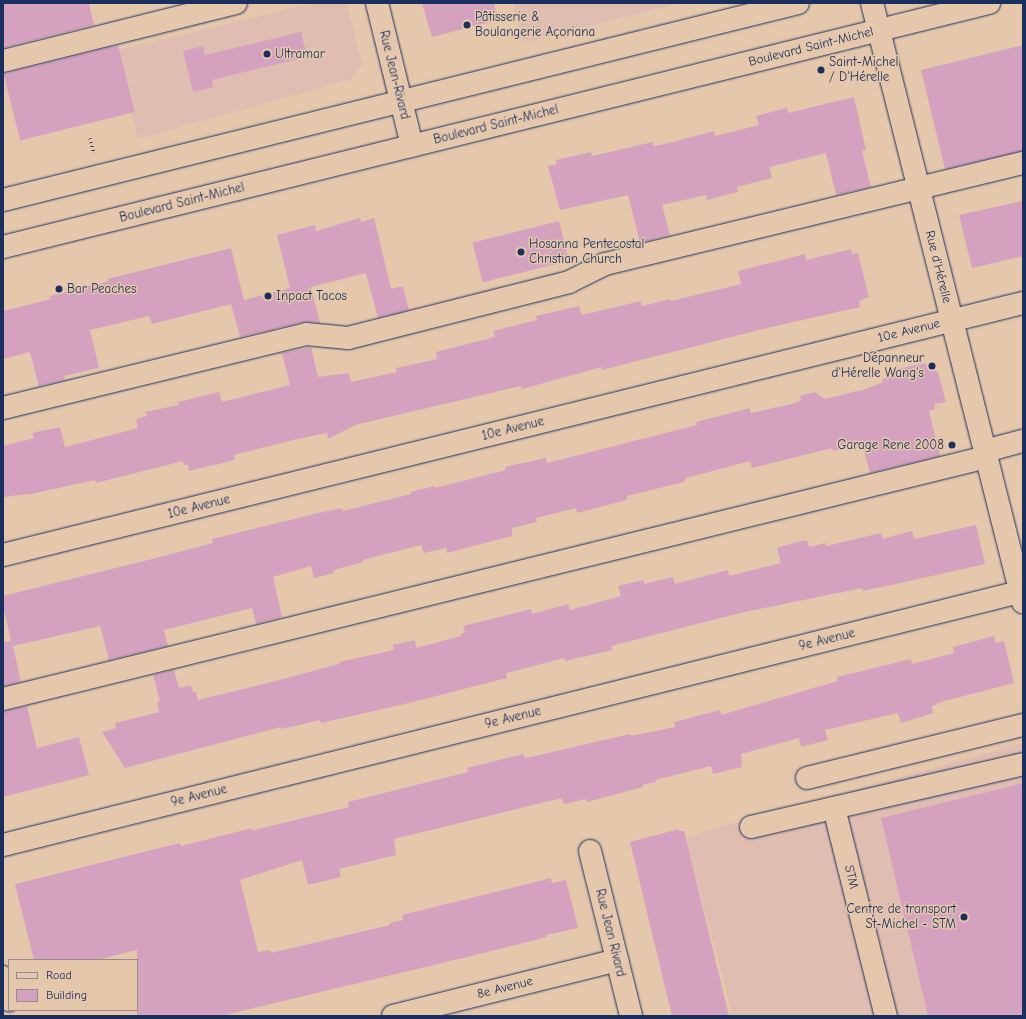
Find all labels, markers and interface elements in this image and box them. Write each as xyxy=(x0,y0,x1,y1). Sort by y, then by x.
place label: Pâtisserie & Boulangerie Açoriana xyxy=(475,10,595,41)
marker: Pâtisserie & Boulangerie Açoriana xyxy=(462,20,472,30)
street label: Boulevard Saint-Michel xyxy=(747,24,875,70)
street label: Rue Jean-Rivard xyxy=(375,29,413,121)
place label: Ultramar xyxy=(275,46,325,62)
marker: Ultramar xyxy=(262,49,272,59)
place label: Saint-Michel / D'Hérelle xyxy=(829,55,898,86)
marker: Saint-Michel / D'Hérelle xyxy=(816,65,826,75)
street label: Boulevard Saint-Michel xyxy=(432,102,560,148)
street label: Boulevard Saint-Michel xyxy=(118,180,246,226)
street label: Rue d'Hérelle xyxy=(921,229,955,305)
place label: Hosanna Pentecostal Christian Church xyxy=(529,237,644,268)
marker: Hosanna Pentecostal Christian Church xyxy=(516,247,526,257)
place label: Bar Peaches xyxy=(67,281,136,297)
marker: Bar Peaches xyxy=(54,284,64,294)
place label: Inpact Tacos xyxy=(276,288,347,304)
marker: Inpact Tacos xyxy=(263,291,273,301)
street label: 10e Avenue xyxy=(876,316,942,346)
place label: Dépanneur d'Hérelle Wang's xyxy=(832,351,924,382)
marker: Dépanneur d'Hérelle Wang's xyxy=(927,361,937,371)
street label: 10e Avenue xyxy=(480,414,546,444)
place label: Garage Rene 2008 xyxy=(837,437,944,453)
marker: Garage Rene 2008 xyxy=(947,440,957,450)
street label: 10e Avenue xyxy=(166,492,232,522)
street label: 9e Avenue xyxy=(797,625,857,655)
street label: 9e Avenue xyxy=(483,703,543,733)
street label: 9e Avenue xyxy=(169,781,229,811)
street label: STM xyxy=(841,863,861,891)
street label: Rue Jean Rivard xyxy=(592,887,628,979)
place label: Centre de transport St-Michel - STM xyxy=(846,902,956,933)
marker: Centre de transport St-Michel - STM xyxy=(959,912,969,922)
legend xyxy=(8,959,138,1011)
text: Road xyxy=(46,968,72,982)
street label: 8e Avenue xyxy=(475,974,535,1002)
text: Building xyxy=(46,988,87,1002)

